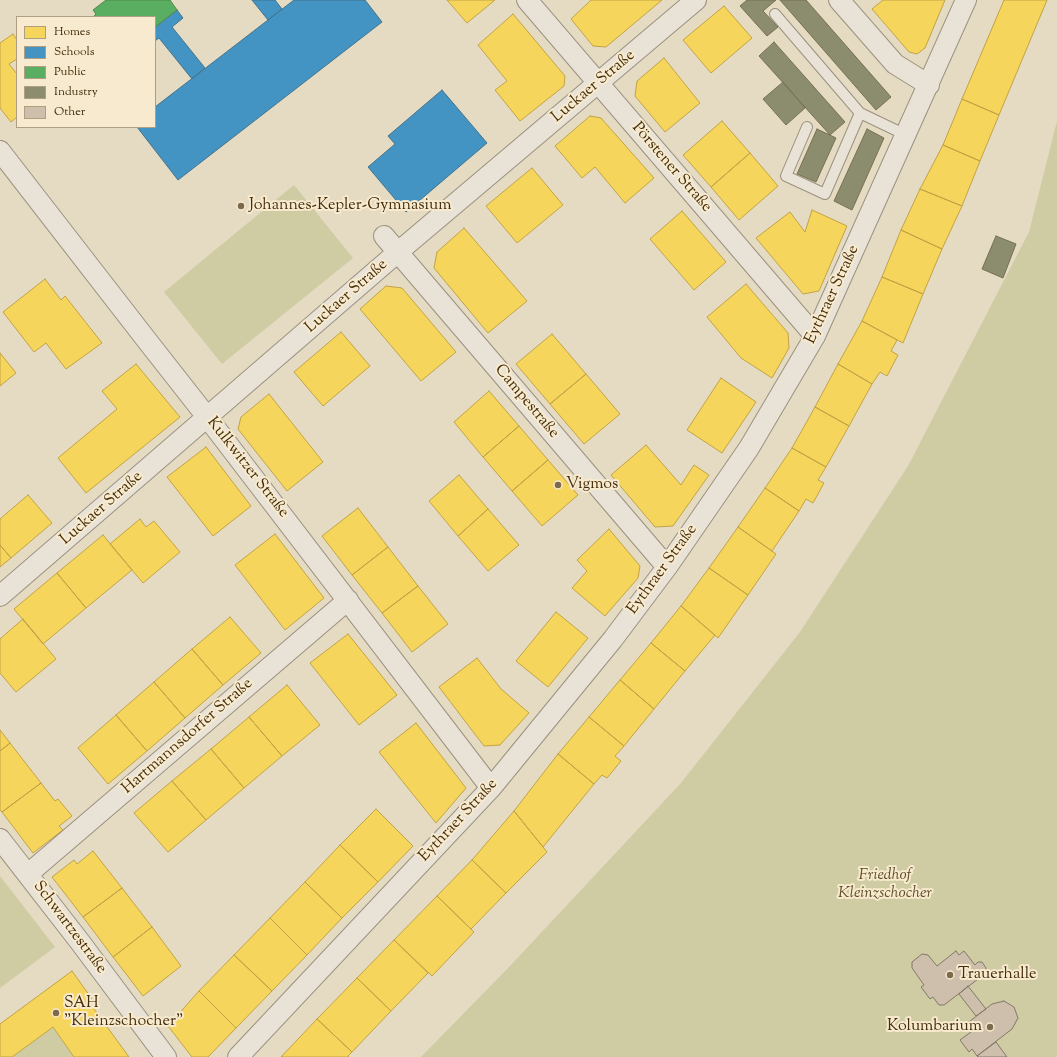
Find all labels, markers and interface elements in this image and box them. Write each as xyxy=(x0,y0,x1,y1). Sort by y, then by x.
legend xyxy=(16,16,156,128)
text: Homes xyxy=(54,23,90,41)
text: Schools xyxy=(54,43,95,61)
street label: Luckaer Straße xyxy=(548,47,640,127)
text: Public xyxy=(54,63,86,81)
text: Industry xyxy=(54,83,98,101)
text: Other xyxy=(54,103,85,121)
street label: Pörstener Straße xyxy=(627,119,715,217)
place label: Johannes-Kepler-Gymnasium xyxy=(249,196,452,216)
marker: Johannes-Kepler-Gymnasium xyxy=(236,201,246,211)
street label: Eythraer Straße xyxy=(802,243,864,347)
street label: Luckaer Straße xyxy=(302,256,392,338)
street label: Campestraße xyxy=(490,361,562,443)
street label: Kulkwitzer Straße xyxy=(202,414,292,522)
street label: Luckaer Straße xyxy=(57,468,147,550)
place label: Vigmos xyxy=(566,475,618,495)
marker: Vigmos xyxy=(553,480,563,490)
street label: Eythraer Straße xyxy=(624,521,702,619)
street label: Hartmannsdorfer Straße xyxy=(119,675,257,799)
street label: Eythraer Straße xyxy=(416,775,502,867)
park label: Friedhof Kleinzschocher xyxy=(838,866,932,904)
street label: Schwartzestraße xyxy=(28,878,110,978)
place label: Trauerhalle xyxy=(958,965,1037,985)
marker: Trauerhalle xyxy=(945,970,955,980)
place label: SAH "Kleinzschocher" xyxy=(64,994,183,1032)
marker: SAH "Kleinzschocher" xyxy=(51,1008,61,1018)
place label: Kolumbarium xyxy=(887,1017,982,1037)
marker: Kolumbarium xyxy=(985,1022,995,1032)

